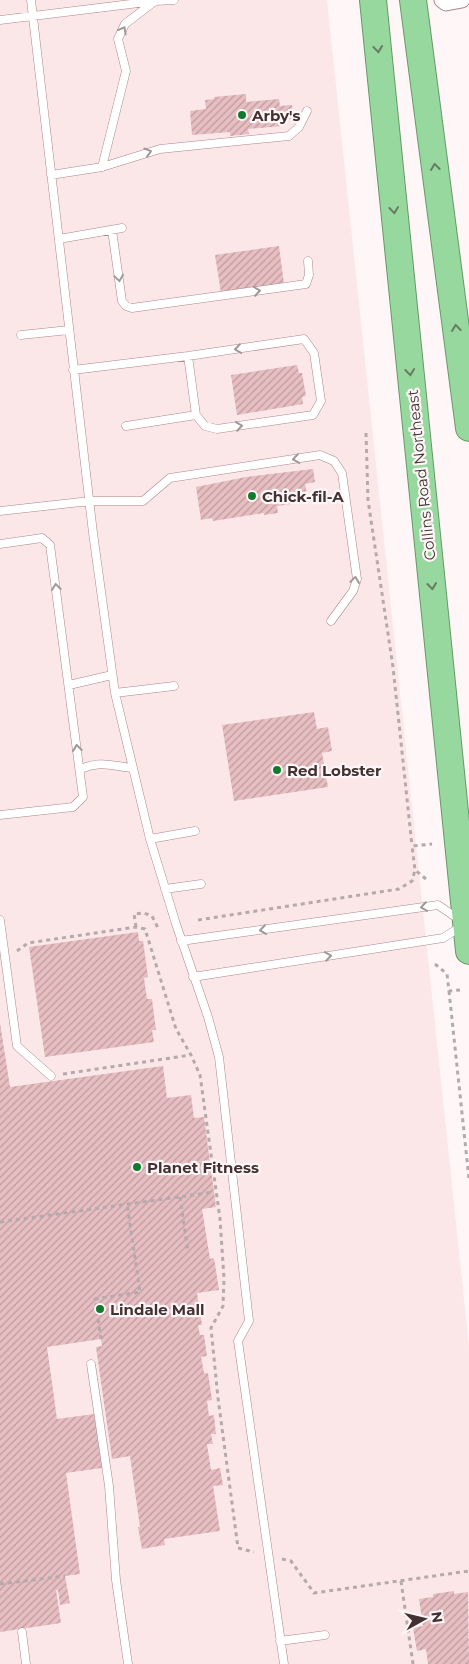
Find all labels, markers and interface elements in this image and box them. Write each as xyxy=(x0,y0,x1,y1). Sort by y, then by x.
one-way arrow xyxy=(117,26,127,35)
one-way arrow xyxy=(372,45,383,53)
place label: Arby's xyxy=(251,106,300,125)
marker: Arby's xyxy=(236,109,248,121)
one-way arrow xyxy=(144,148,152,158)
one-way arrow xyxy=(430,162,441,170)
one-way arrow xyxy=(388,206,399,214)
one-way arrow xyxy=(113,274,124,282)
one-way arrow xyxy=(254,286,262,297)
one-way arrow xyxy=(451,324,462,332)
one-way arrow xyxy=(234,343,243,353)
one-way arrow xyxy=(404,368,415,376)
street label: Collins Road Northeast xyxy=(403,389,439,561)
one-way arrow xyxy=(236,421,244,432)
one-way arrow xyxy=(291,453,299,464)
place label: Chick-fil-A xyxy=(262,487,344,506)
marker: Chick-fil-A xyxy=(246,490,258,502)
one-way arrow xyxy=(349,576,360,584)
one-way arrow xyxy=(426,582,437,590)
one-way arrow xyxy=(51,583,62,591)
one-way arrow xyxy=(72,744,83,752)
place label: Red Lobster xyxy=(287,761,382,780)
marker: Red Lobster xyxy=(271,764,283,776)
one-way arrow xyxy=(419,901,427,912)
one-way arrow xyxy=(258,924,266,935)
one-way arrow xyxy=(323,952,332,962)
place label: Planet Fitness xyxy=(147,1158,259,1177)
marker: Planet Fitness xyxy=(131,1161,143,1173)
place label: Lindale Mall xyxy=(110,1300,204,1319)
marker: Lindale Mall xyxy=(94,1303,106,1315)
north arrow xyxy=(399,1594,449,1644)
text: N xyxy=(427,1610,447,1624)

